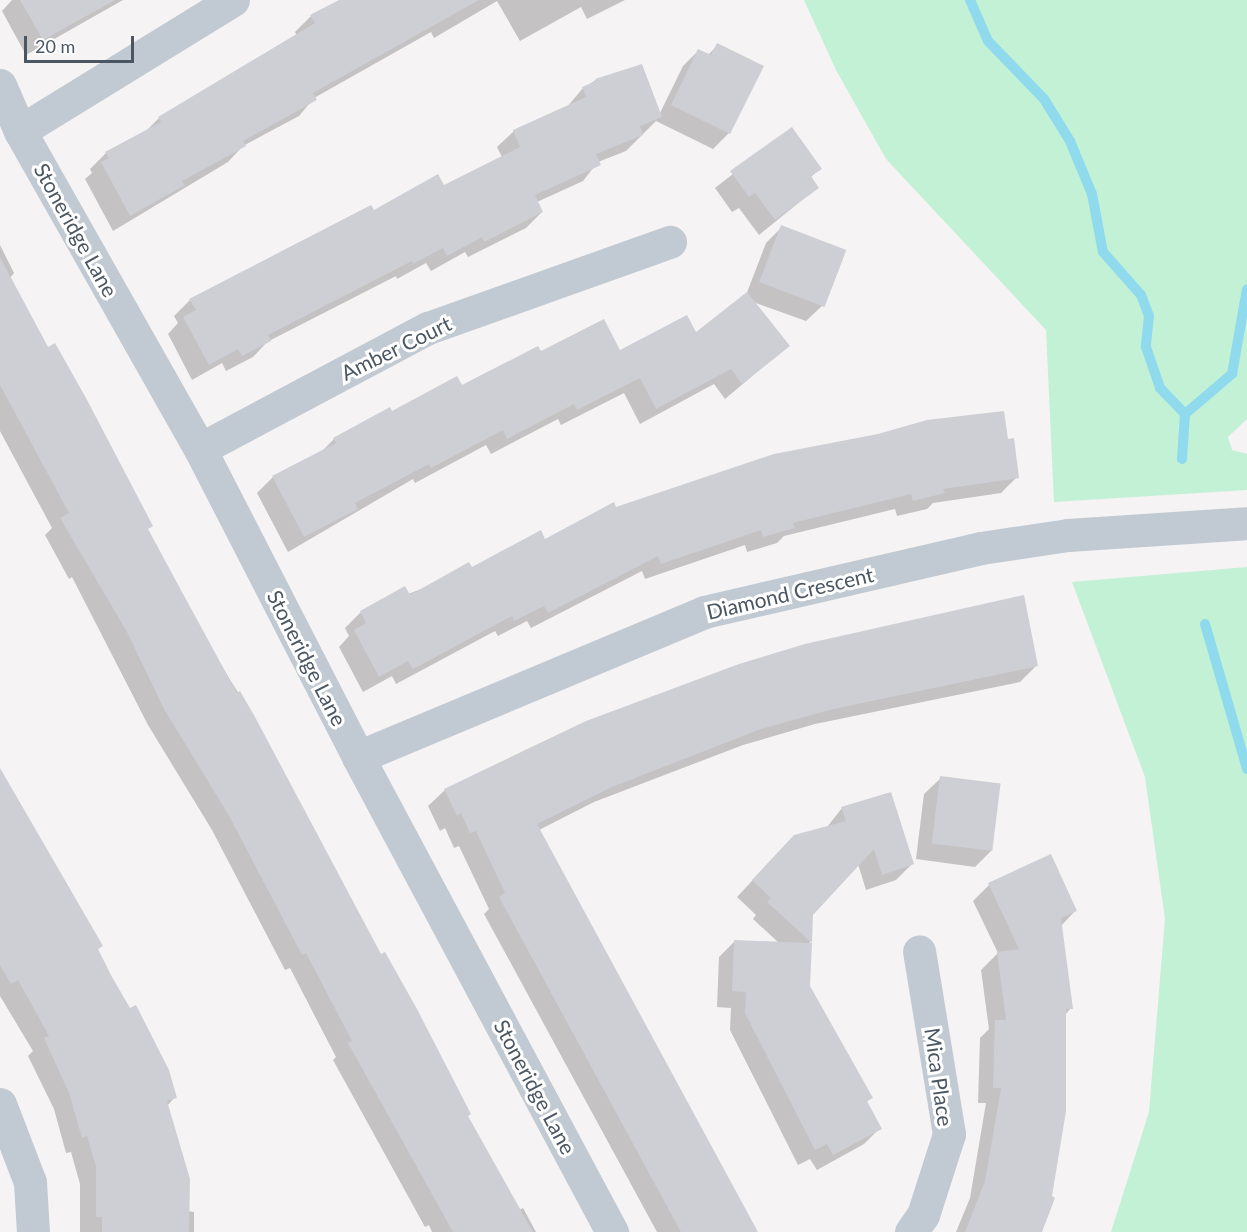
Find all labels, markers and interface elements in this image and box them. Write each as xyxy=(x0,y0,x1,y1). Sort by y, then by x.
scale bar xyxy=(27,24,136,62)
text: 20 m xyxy=(35,35,75,57)
street label: Stoneridge Lane xyxy=(29,159,123,301)
street label: Amber Court xyxy=(337,310,455,386)
street label: Diamond Crescent xyxy=(704,562,876,624)
street label: Stoneridge Lane xyxy=(262,586,352,730)
street label: Stoneridge Lane xyxy=(489,1015,581,1159)
street label: Mica Place xyxy=(920,1026,958,1128)

